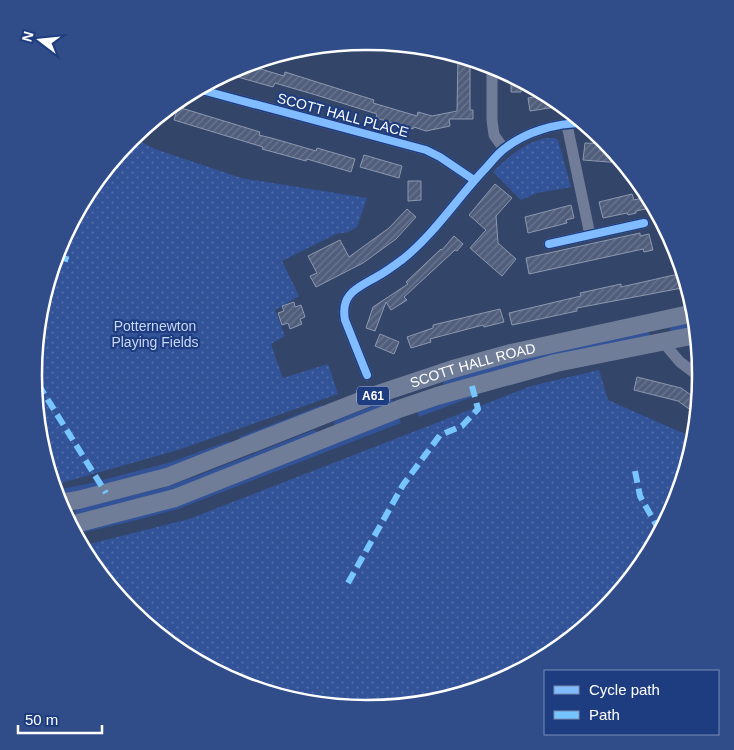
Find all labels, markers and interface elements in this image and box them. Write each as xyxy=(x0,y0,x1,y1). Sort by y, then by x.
north arrow xyxy=(15,15,65,65)
text: N xyxy=(18,29,37,43)
street label: SCOTT HALL PLACE xyxy=(276,90,410,140)
park label: Potternewton Playing Fields xyxy=(111,318,199,350)
street label: SCOTT HALL ROAD xyxy=(408,340,537,391)
road number: A61 xyxy=(357,386,389,406)
legend xyxy=(544,670,719,735)
text: Cycle path xyxy=(589,681,660,698)
scale bar xyxy=(18,702,101,734)
text: Path xyxy=(589,706,620,723)
text: 50 m xyxy=(25,711,58,728)

